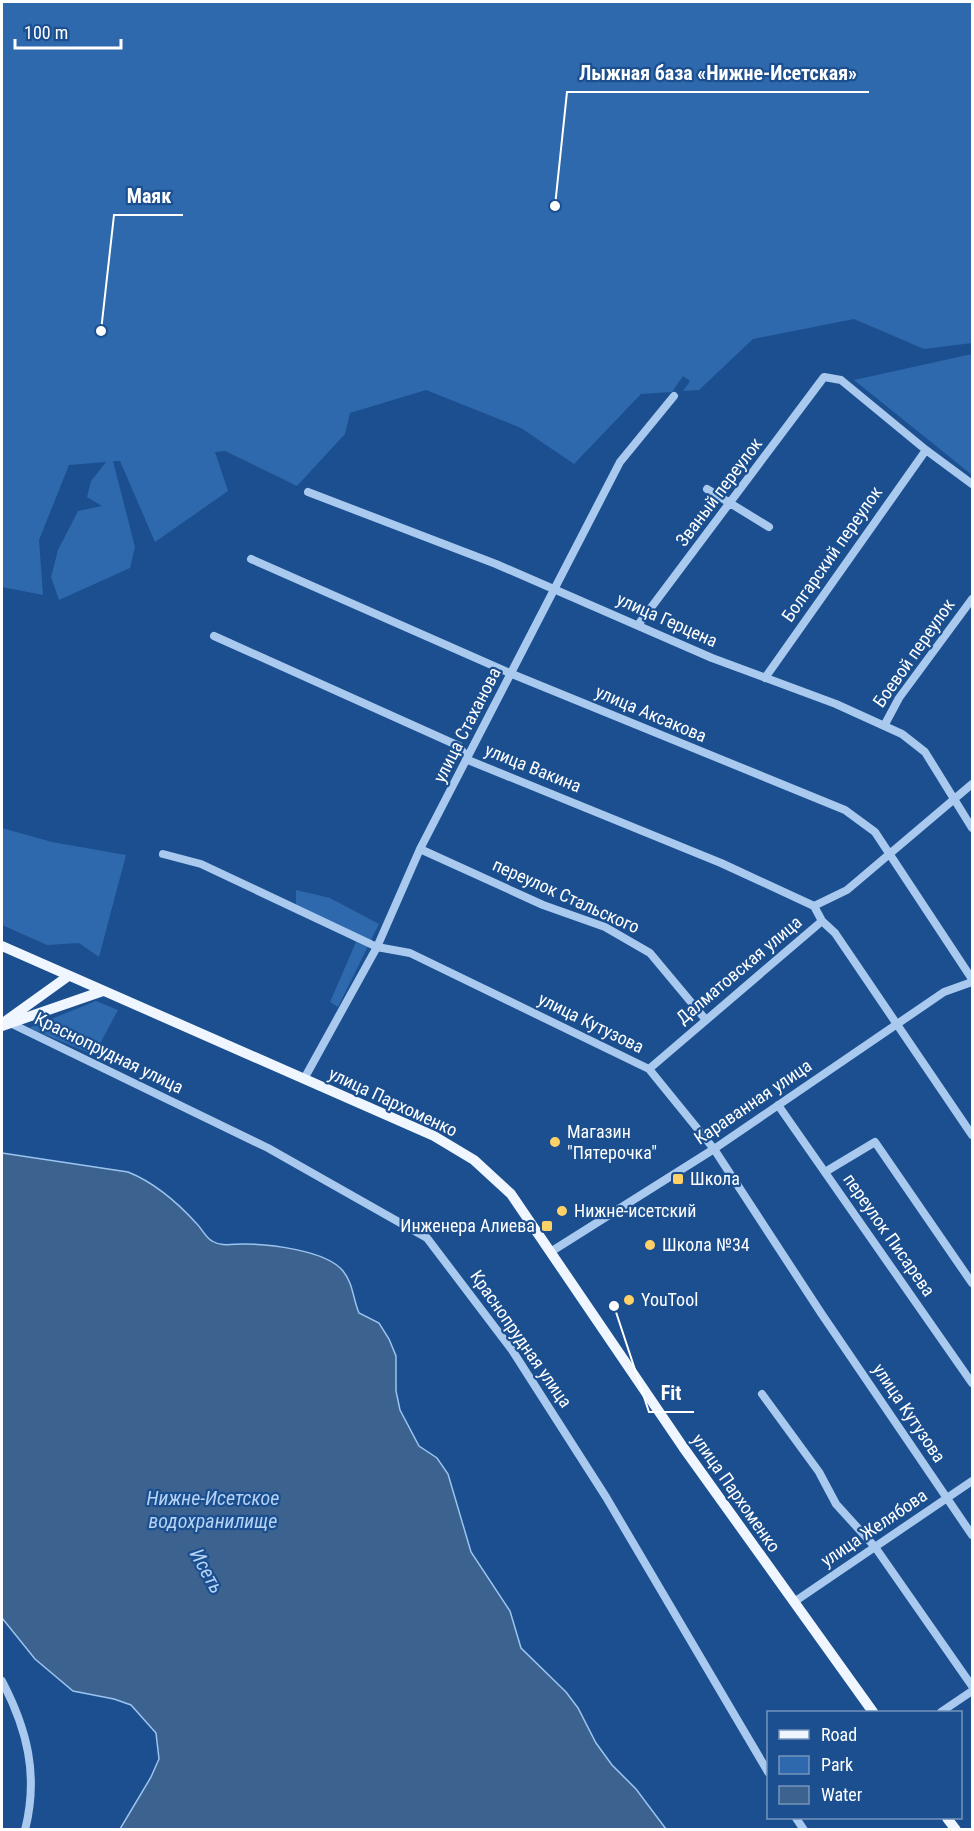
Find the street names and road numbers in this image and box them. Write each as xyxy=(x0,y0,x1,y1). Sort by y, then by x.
street label: Званый переулок xyxy=(671,433,766,550)
street label: Болгарский переулок xyxy=(777,482,886,625)
street label: улица Герцена xyxy=(614,588,721,651)
street label: Боевой переулок xyxy=(868,594,959,711)
street label: улица Стаханова xyxy=(429,664,505,786)
street label: улица Аксакова xyxy=(592,681,710,746)
street label: улица Вакина xyxy=(482,739,584,796)
street label: переулок Стальского xyxy=(490,854,643,937)
street label: Далматовская улица xyxy=(672,911,806,1028)
street label: улица Кутузова xyxy=(535,988,647,1057)
street label: Краснопрудная улица xyxy=(32,1007,187,1098)
street label: Караванная улица xyxy=(690,1055,815,1149)
street label: улица Пархоменко xyxy=(325,1063,461,1141)
street label: переулок Писарева xyxy=(839,1169,940,1300)
street label: Краснопрудная улица xyxy=(466,1266,577,1411)
street label: улица Кутузова xyxy=(869,1359,950,1466)
street label: улица Пархоменко xyxy=(688,1429,785,1556)
street label: улица Желябова xyxy=(817,1484,931,1571)

